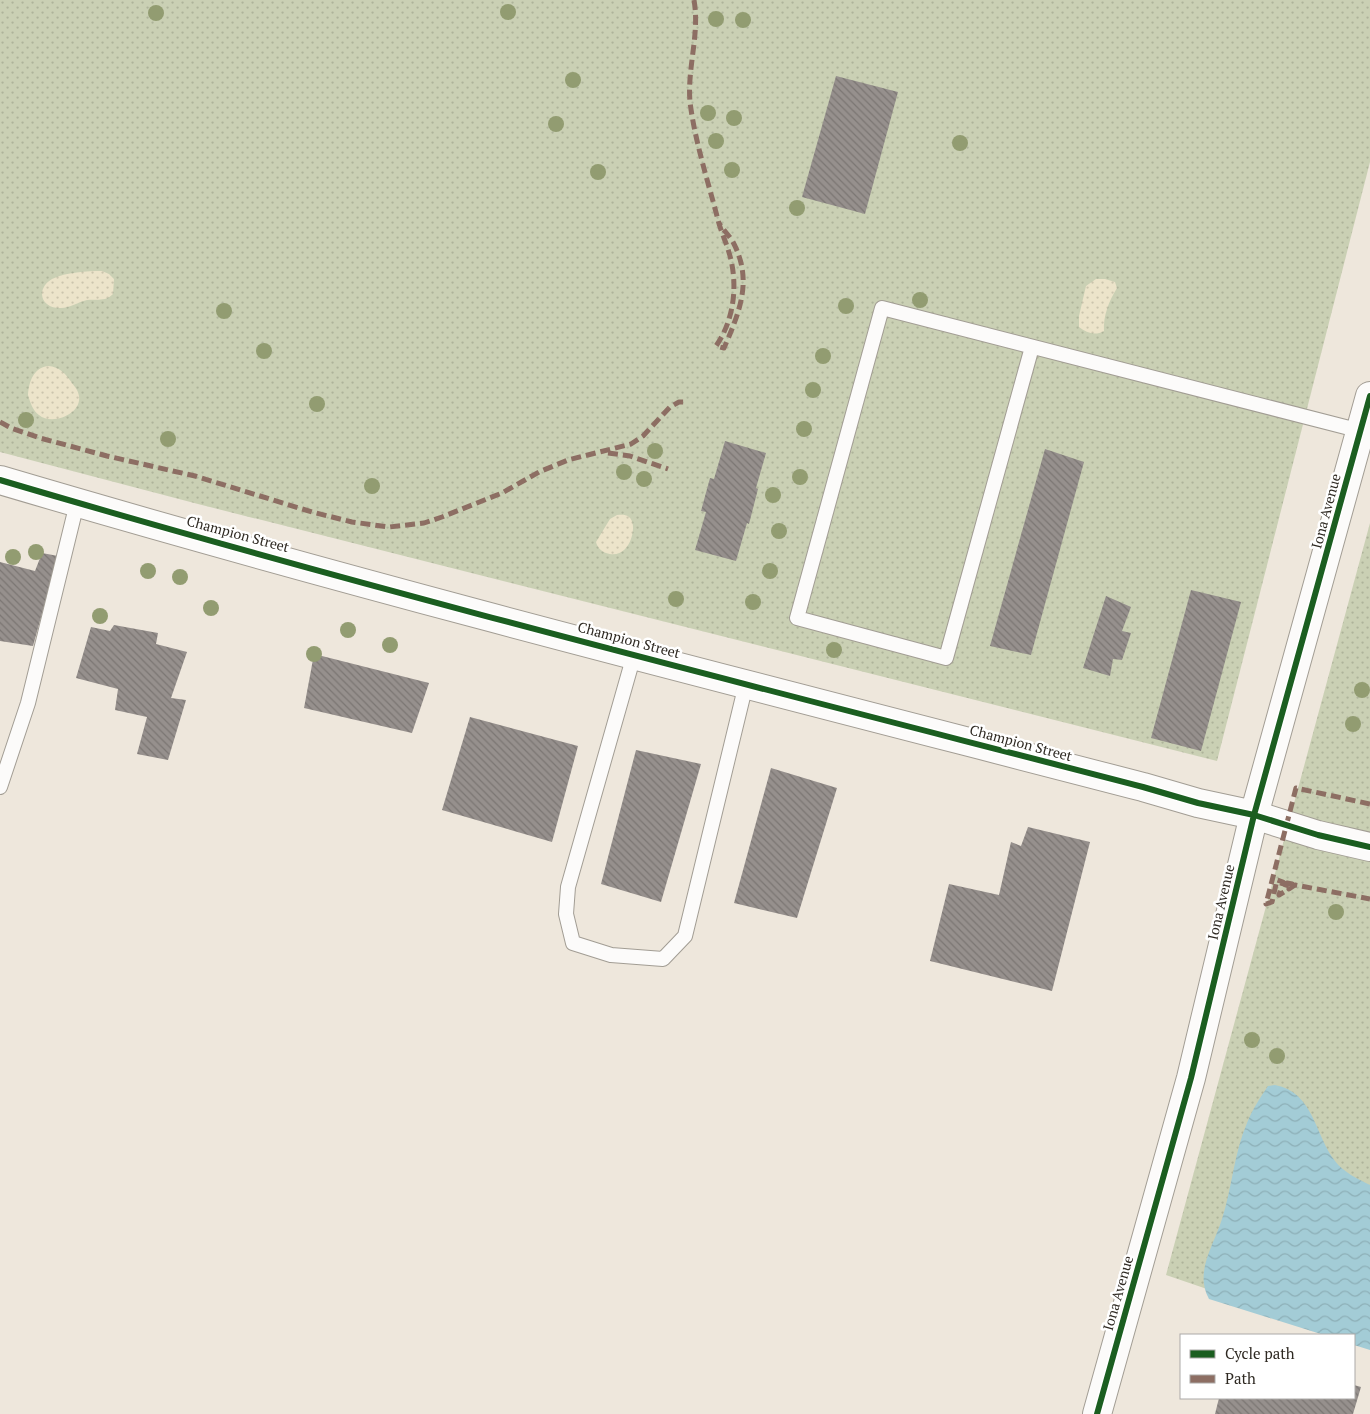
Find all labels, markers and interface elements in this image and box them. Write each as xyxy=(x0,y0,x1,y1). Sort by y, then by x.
street label: Iona Avenue xyxy=(1306,471,1345,551)
street label: Champion Street xyxy=(185,511,292,557)
street label: Champion Street xyxy=(576,617,683,663)
street label: Champion Street xyxy=(968,720,1075,766)
street label: Iona Avenue xyxy=(1203,862,1238,942)
street label: Iona Avenue xyxy=(1098,1253,1137,1333)
legend xyxy=(1180,1334,1355,1399)
text: Cycle path xyxy=(1225,1343,1295,1363)
text: Path xyxy=(1225,1368,1256,1388)

